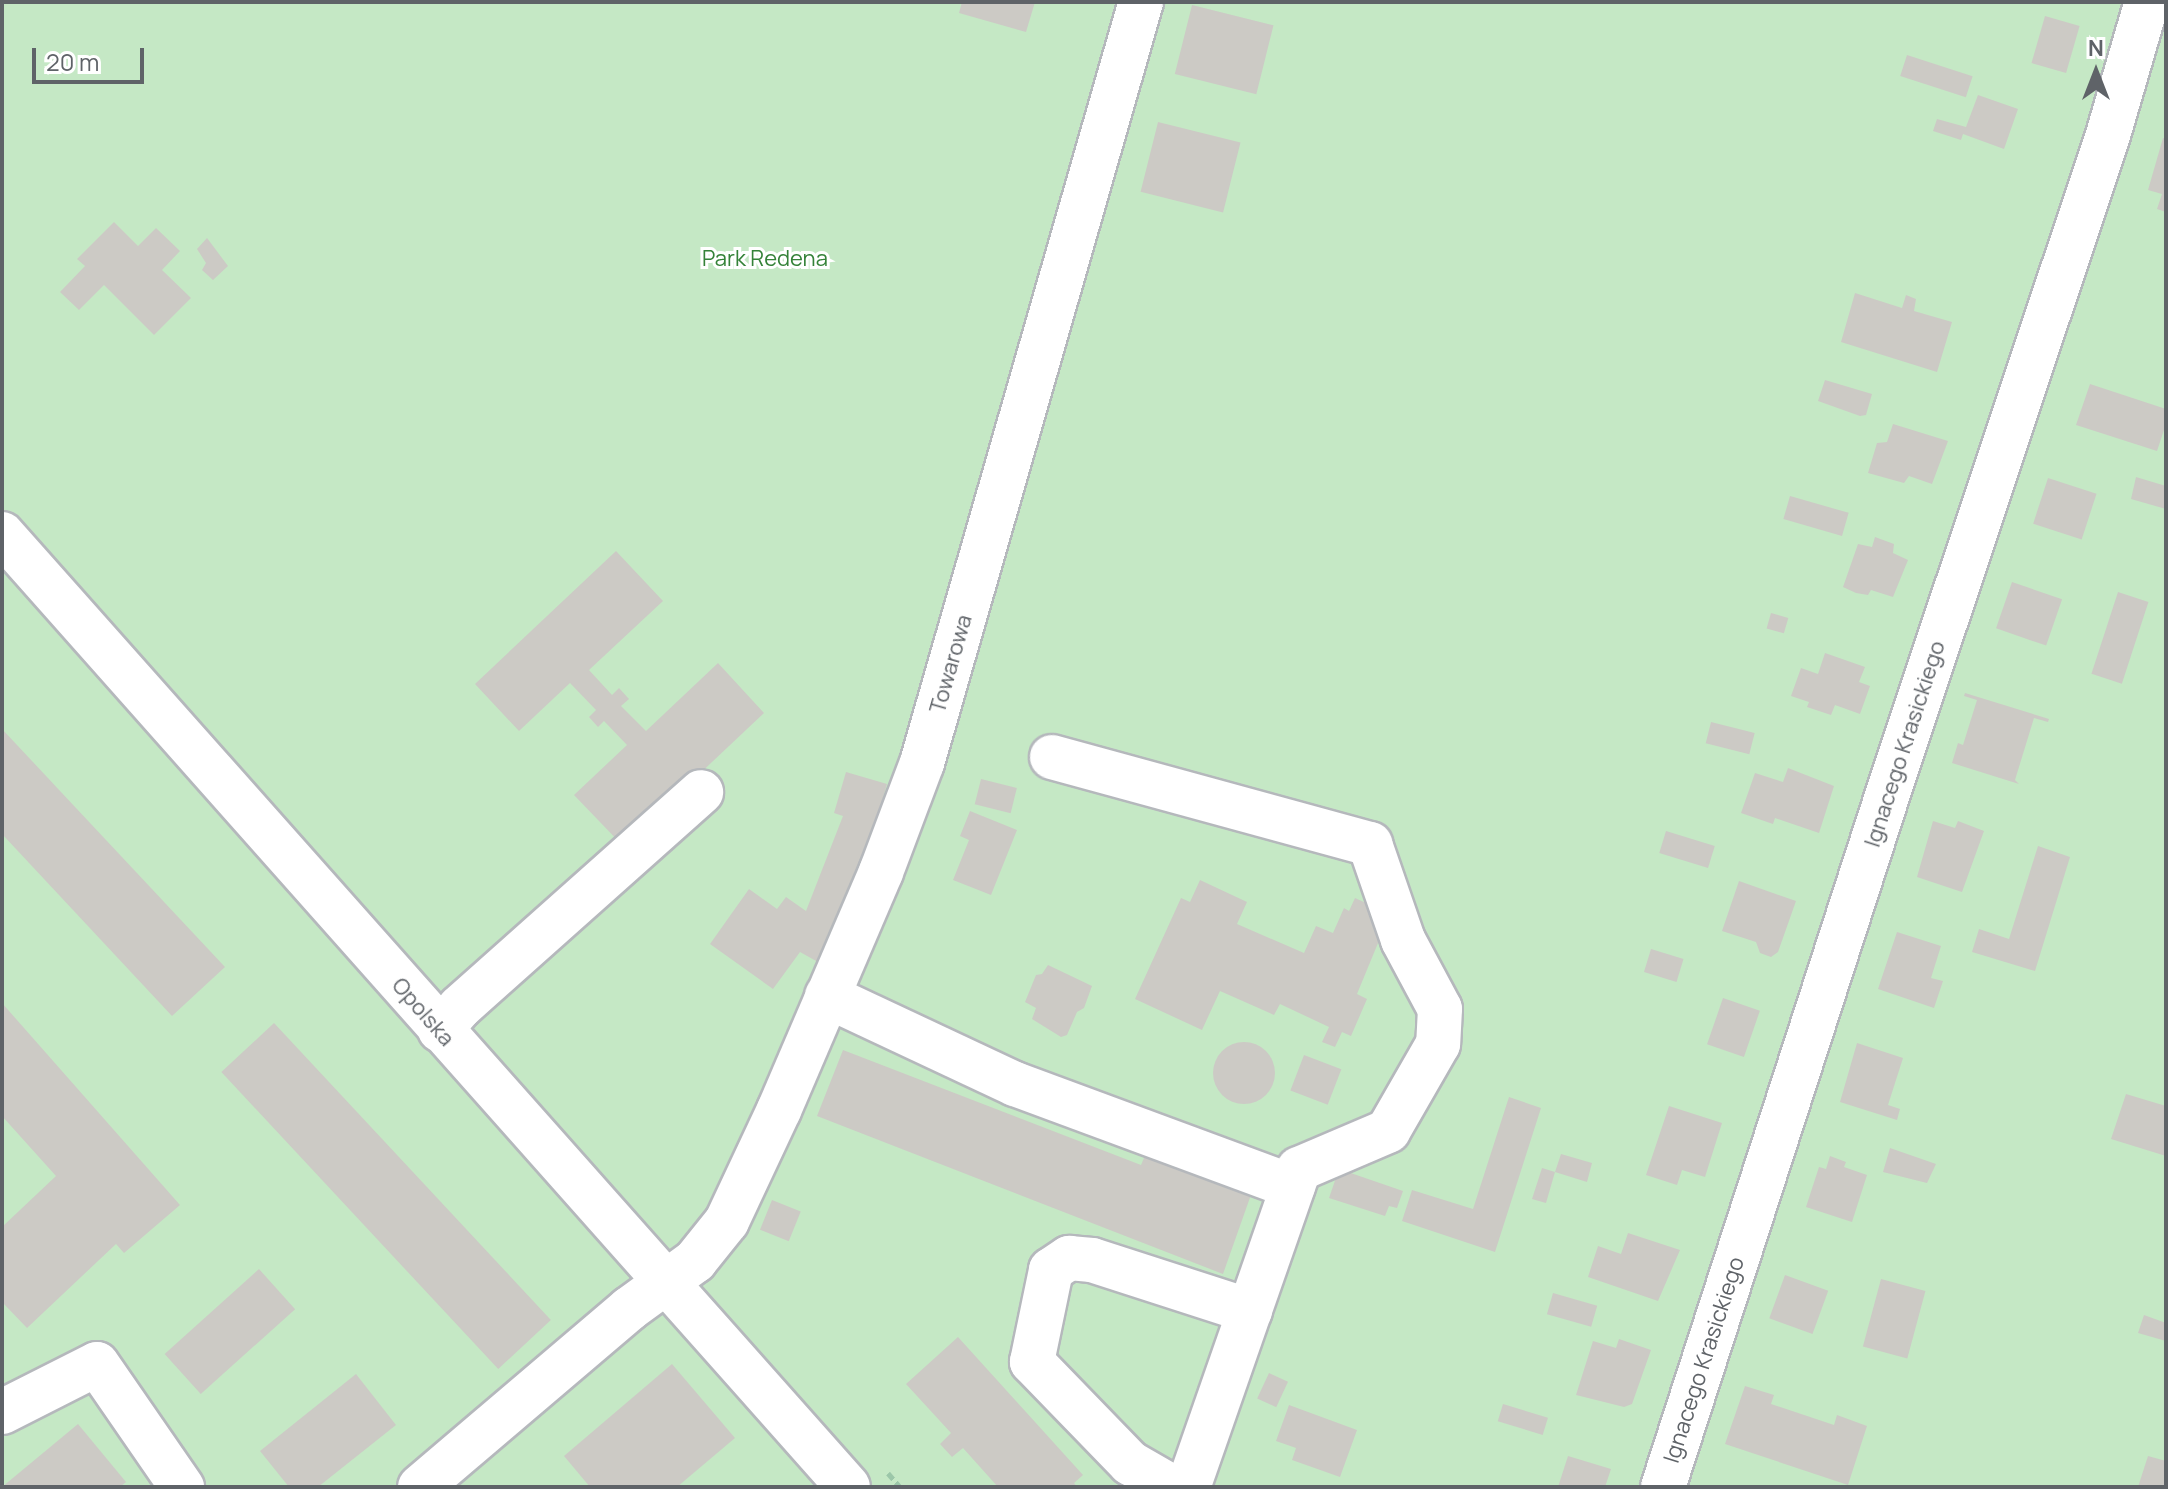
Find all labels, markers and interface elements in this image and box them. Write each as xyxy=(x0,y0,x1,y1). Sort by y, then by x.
scale bar xyxy=(36,32,148,82)
north arrow xyxy=(2056,32,2136,112)
text: N xyxy=(2088,33,2104,63)
text: 20 m xyxy=(46,45,99,78)
park label: Park Redena xyxy=(702,246,828,272)
street label: Towarowa xyxy=(924,612,978,716)
street label: Ignacego Krasickiego xyxy=(1859,638,1951,850)
street label: Opolska xyxy=(386,972,460,1052)
street label: Ignacego Krasickiego xyxy=(1658,1254,1750,1466)

